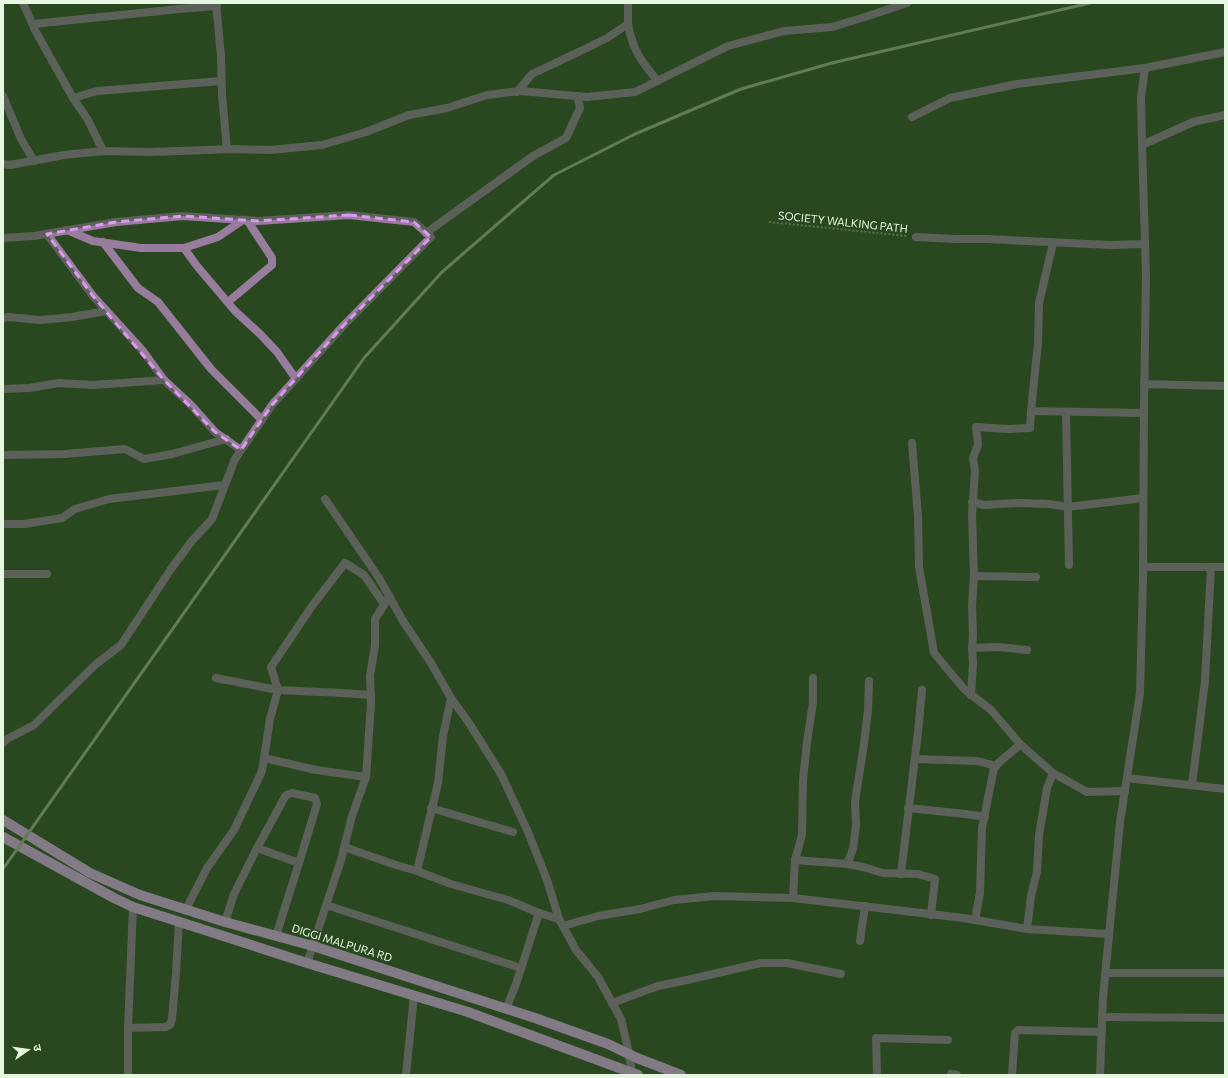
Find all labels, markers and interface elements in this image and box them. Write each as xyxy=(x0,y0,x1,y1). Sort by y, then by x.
street label: SOCIETY WALKING PATH xyxy=(778,208,909,235)
street label: DIGGI MALPURA RD xyxy=(290,921,394,964)
north arrow xyxy=(8,1030,48,1070)
text: उ xyxy=(31,1043,45,1053)

